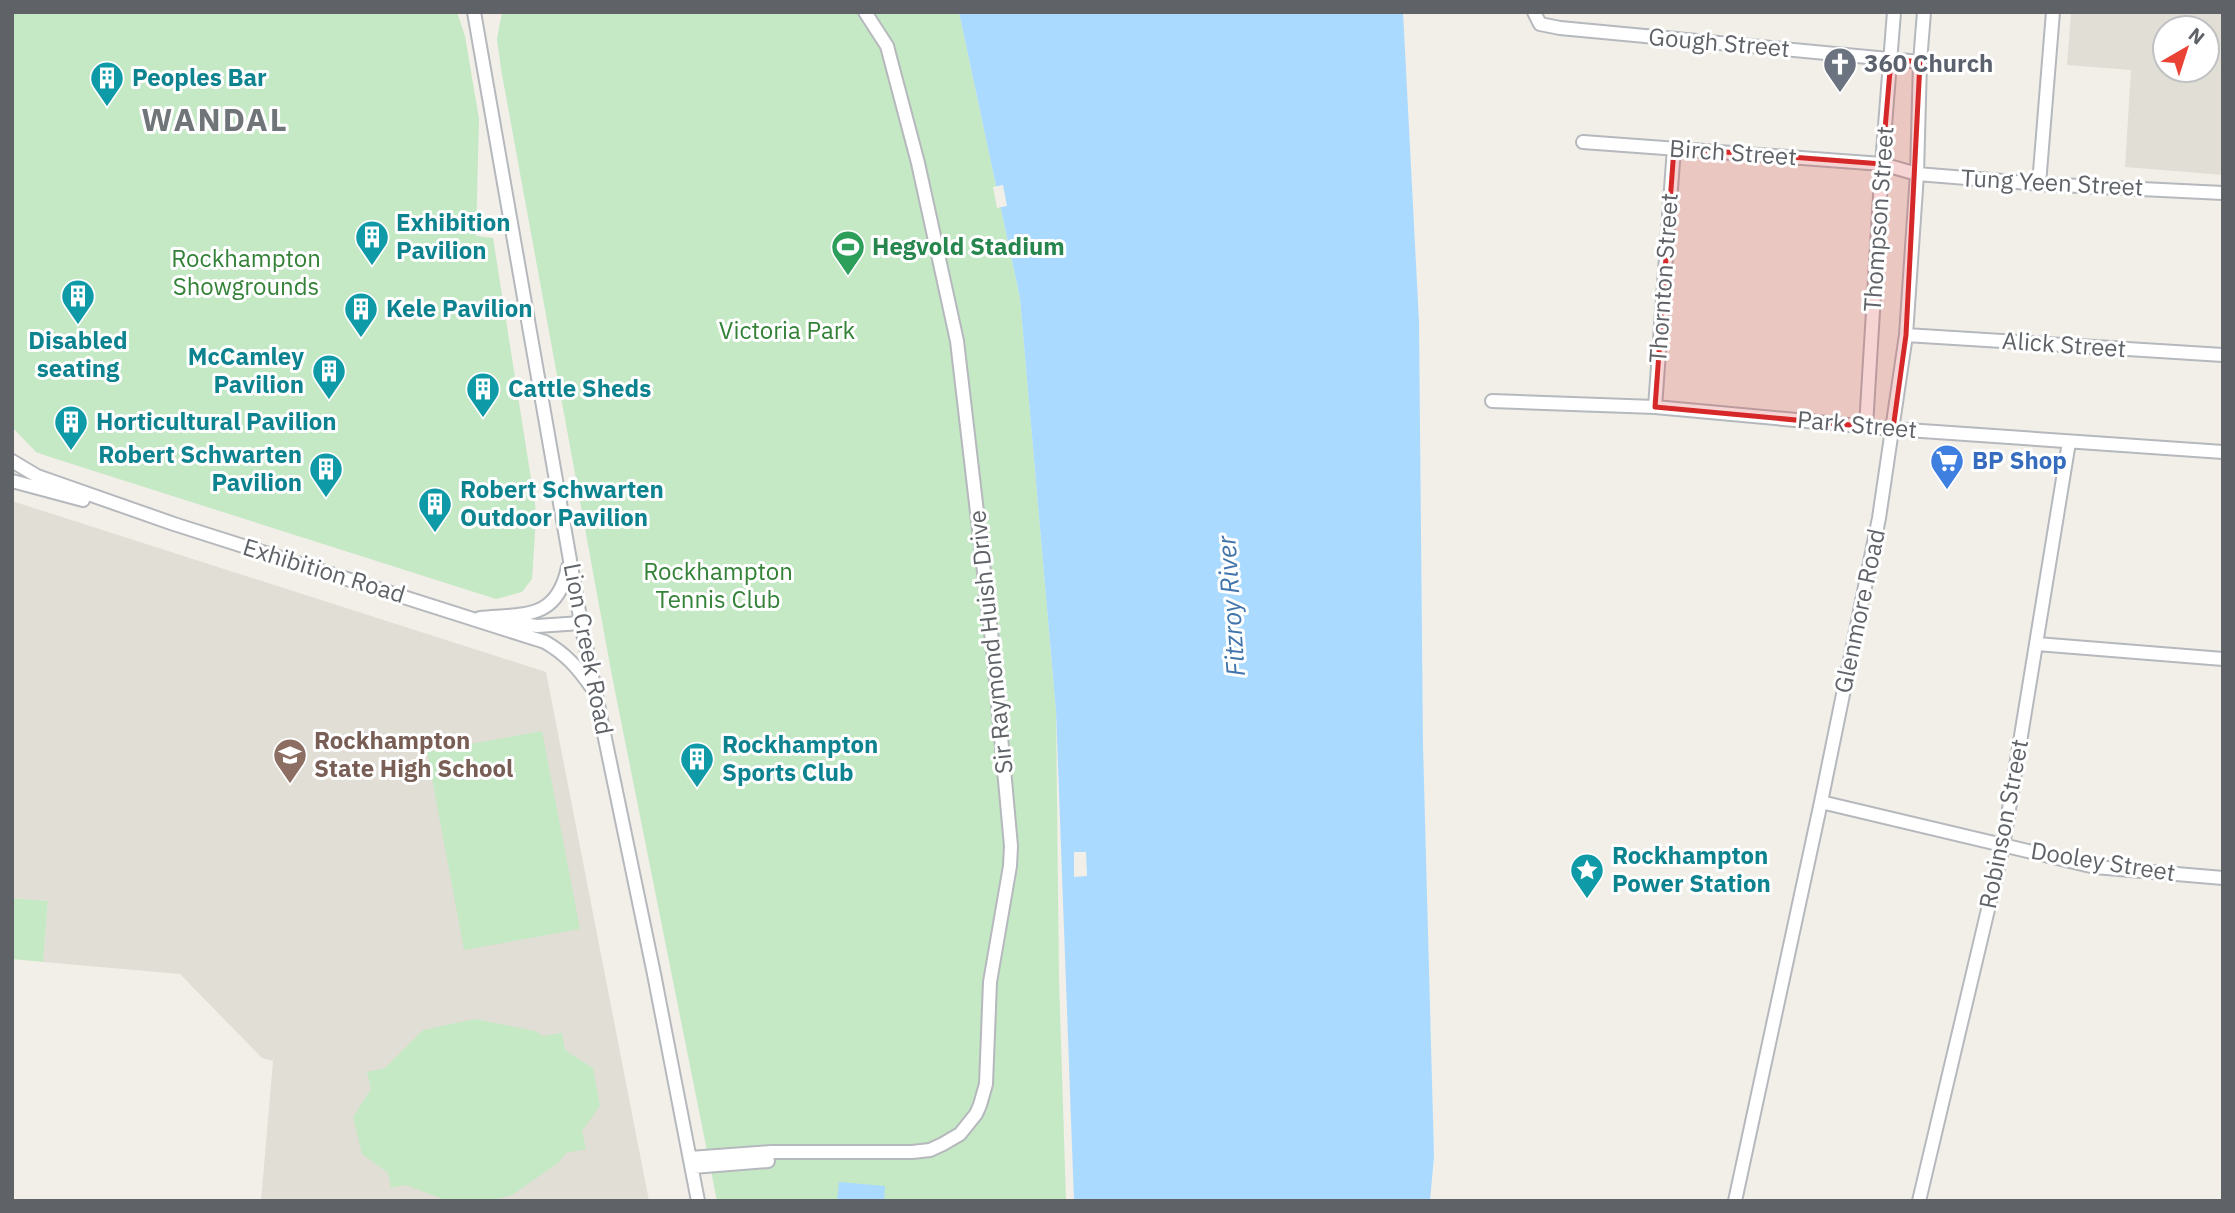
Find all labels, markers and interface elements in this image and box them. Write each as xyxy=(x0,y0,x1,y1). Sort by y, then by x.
north arrow xyxy=(2151,14,2221,84)
street label: Gough Street xyxy=(1647,20,1791,64)
text: N xyxy=(2184,22,2210,49)
church icon: 360 Church xyxy=(1821,45,1859,94)
place label: 360 Church xyxy=(1864,47,1993,79)
building icon: Peoples Bar xyxy=(88,59,126,108)
place label: Peoples Bar xyxy=(132,61,267,93)
district label: WANDAL xyxy=(141,98,289,140)
street label: Thompson Street xyxy=(1856,125,1900,313)
street label: Birch Street xyxy=(1668,132,1798,172)
street label: Tung Yeen Street xyxy=(1960,161,2144,203)
street label: Thornton Street xyxy=(1641,192,1685,364)
place label: Exhibition Pavilion xyxy=(396,206,511,266)
building icon: Exhibition Pavilion xyxy=(353,218,391,267)
sports icon: Hegvold Stadium xyxy=(829,228,867,277)
place label: Hegvold Stadium xyxy=(872,230,1065,262)
park label: Rockhampton Showgrounds xyxy=(171,242,321,302)
building icon: Disabled seating xyxy=(59,277,97,326)
building icon: Kele Pavilion xyxy=(342,290,380,339)
place label: Kele Pavilion xyxy=(386,292,533,324)
park label: Victoria Park xyxy=(719,314,856,346)
place label: Disabled seating xyxy=(28,324,128,384)
street label: Alick Street xyxy=(2001,324,2127,364)
place label: McCamley Pavilion xyxy=(188,340,304,400)
building icon: McCamley Pavilion xyxy=(310,352,348,401)
building icon: Cattle Sheds xyxy=(464,370,502,419)
place label: Cattle Sheds xyxy=(508,372,651,404)
building icon: Horticultural Pavilion xyxy=(52,403,90,452)
street label: Park Street xyxy=(1796,403,1918,445)
place label: Horticultural Pavilion xyxy=(96,405,337,437)
place label: Robert Schwarten Pavilion xyxy=(98,438,302,498)
supermarket icon: BP Shop xyxy=(1928,442,1966,491)
place label: BP Shop xyxy=(1972,444,2067,476)
building icon: Robert Schwarten Pavilion xyxy=(307,450,345,499)
place label: Robert Schwarten Outdoor Pavilion xyxy=(460,473,664,533)
building icon: Robert Schwarten Outdoor Pavilion xyxy=(416,485,454,534)
street label: Sir Raymond Huish Drive xyxy=(960,509,1020,776)
street label: Glenmore Road xyxy=(1826,526,1892,696)
street label: Exhibition Road xyxy=(239,530,409,610)
water label: Fitzroy River xyxy=(1208,533,1252,678)
park label: Rockhampton Tennis Club xyxy=(643,555,793,615)
street label: Lion Creek Road xyxy=(557,560,621,737)
place label: Rockhampton State High School xyxy=(314,724,513,784)
place label: Rockhampton Sports Club xyxy=(722,728,878,788)
school or university icon: Rockhampton State High School xyxy=(271,736,309,785)
street label: Robinson Street xyxy=(1971,736,2035,911)
building icon: Rockhampton Sports Club xyxy=(678,740,716,789)
street label: Dooley Street xyxy=(2029,834,2178,888)
place label: Rockhampton Power Station xyxy=(1612,839,1771,899)
place icon: Rockhampton Power Station xyxy=(1568,851,1606,900)

